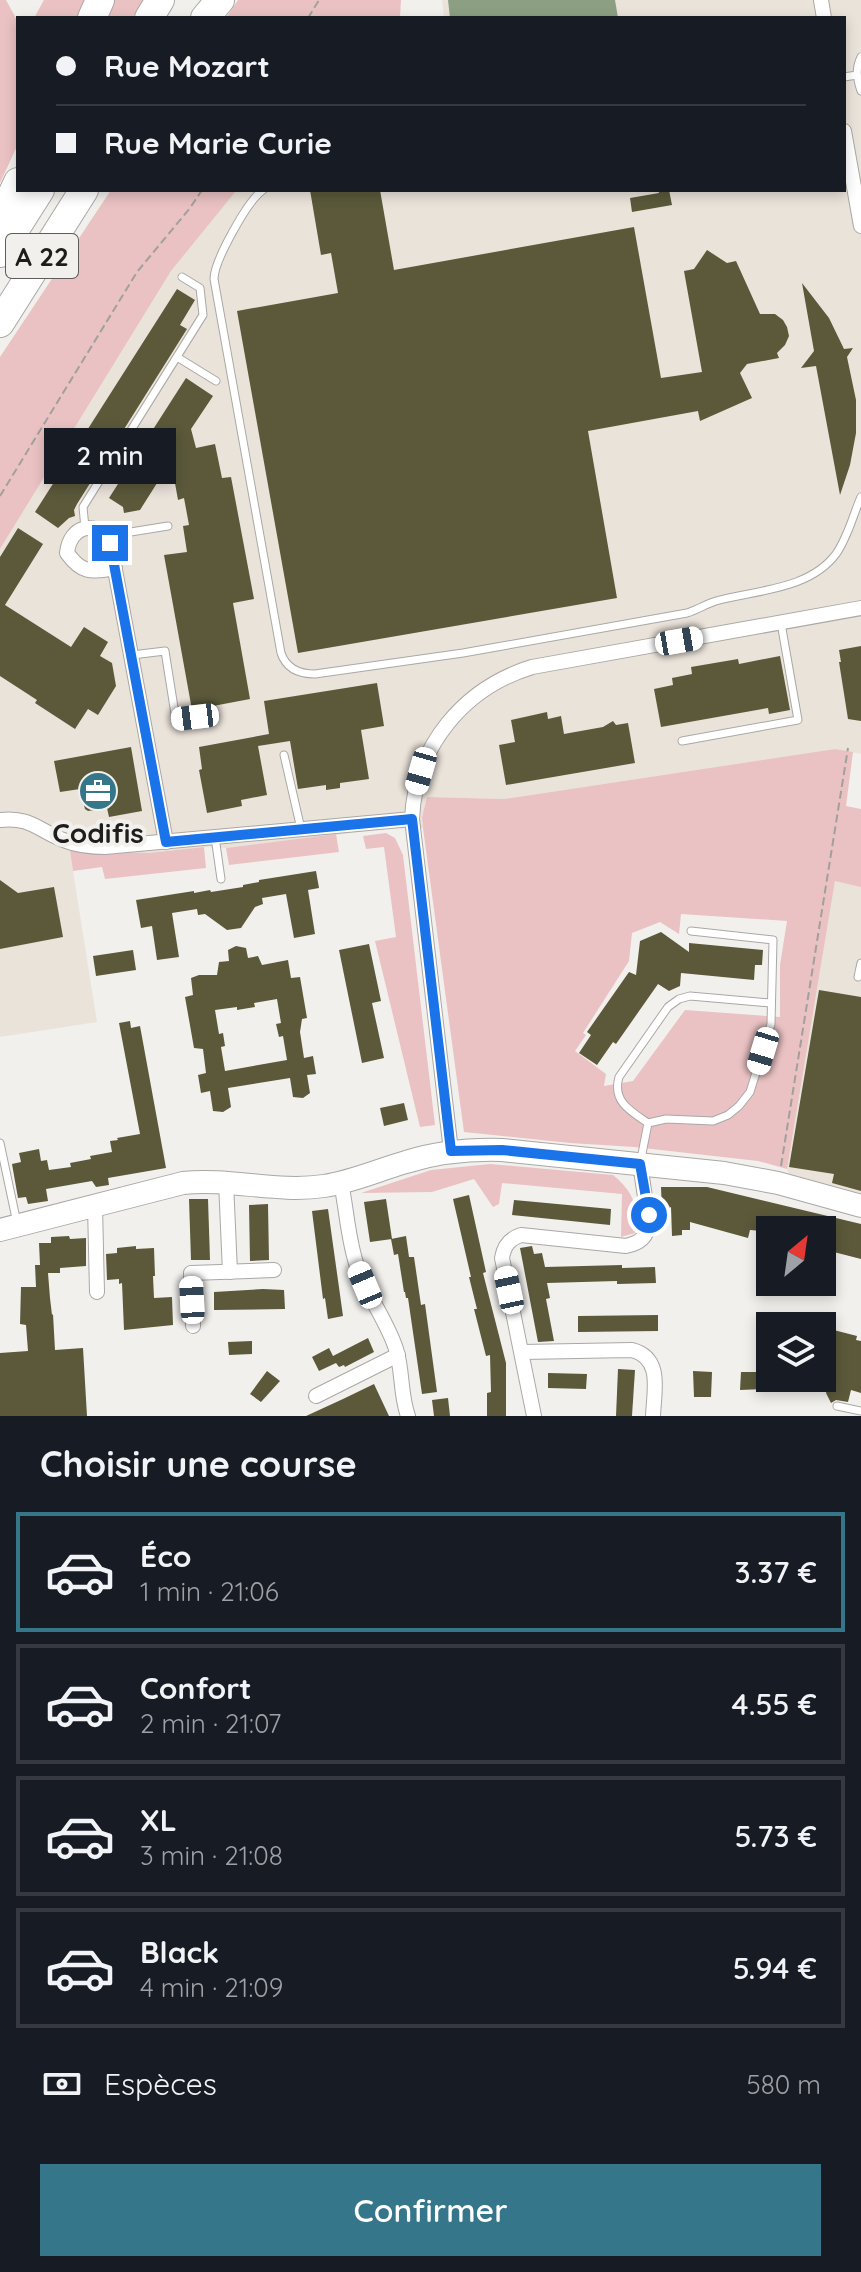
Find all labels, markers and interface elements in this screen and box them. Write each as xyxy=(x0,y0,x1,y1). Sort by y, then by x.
text: Rue Mozart xyxy=(104,47,270,85)
text: Rue Marie Curie xyxy=(104,124,332,162)
road number: A 22 xyxy=(6,234,78,278)
callout: 2 min xyxy=(44,427,176,483)
text: 2 min xyxy=(76,439,144,472)
route end xyxy=(92,525,128,561)
car xyxy=(653,625,705,657)
car xyxy=(170,702,220,732)
car xyxy=(403,745,439,797)
office icon: Codifis xyxy=(77,770,119,812)
place label: Codifis xyxy=(52,815,144,850)
car xyxy=(745,1025,781,1077)
route start xyxy=(631,1197,667,1233)
north arrow xyxy=(756,1216,836,1296)
map controls xyxy=(756,1216,836,1392)
car xyxy=(345,1258,385,1312)
car xyxy=(492,1264,526,1316)
car xyxy=(179,1275,205,1325)
button: layers xyxy=(756,1312,836,1392)
text: Choisir une course xyxy=(40,1441,357,1486)
icon: car xyxy=(44,1536,116,1608)
text: Éco xyxy=(140,1537,191,1575)
text: 3.37 € xyxy=(735,1553,817,1591)
text: 1 min · 21:06 xyxy=(140,1575,279,1608)
icon: car xyxy=(44,1668,116,1740)
text: Confort xyxy=(140,1669,252,1707)
text: 4.55 € xyxy=(732,1685,817,1723)
text: 2 min · 21:07 xyxy=(140,1707,281,1740)
icon: car xyxy=(44,1800,116,1872)
text: XL xyxy=(140,1801,177,1839)
text: 5.73 € xyxy=(735,1817,817,1855)
text: 3 min · 21:08 xyxy=(140,1839,283,1872)
icon: car xyxy=(44,1932,116,2004)
text: Black xyxy=(140,1933,219,1971)
text: 5.94 € xyxy=(733,1949,817,1987)
text: 4 min · 21:09 xyxy=(140,1971,283,2004)
icon: cash xyxy=(40,2062,84,2106)
text: Espèces xyxy=(104,2065,217,2103)
text: 580 m xyxy=(747,2068,821,2101)
button: Confirmer xyxy=(40,2164,821,2256)

